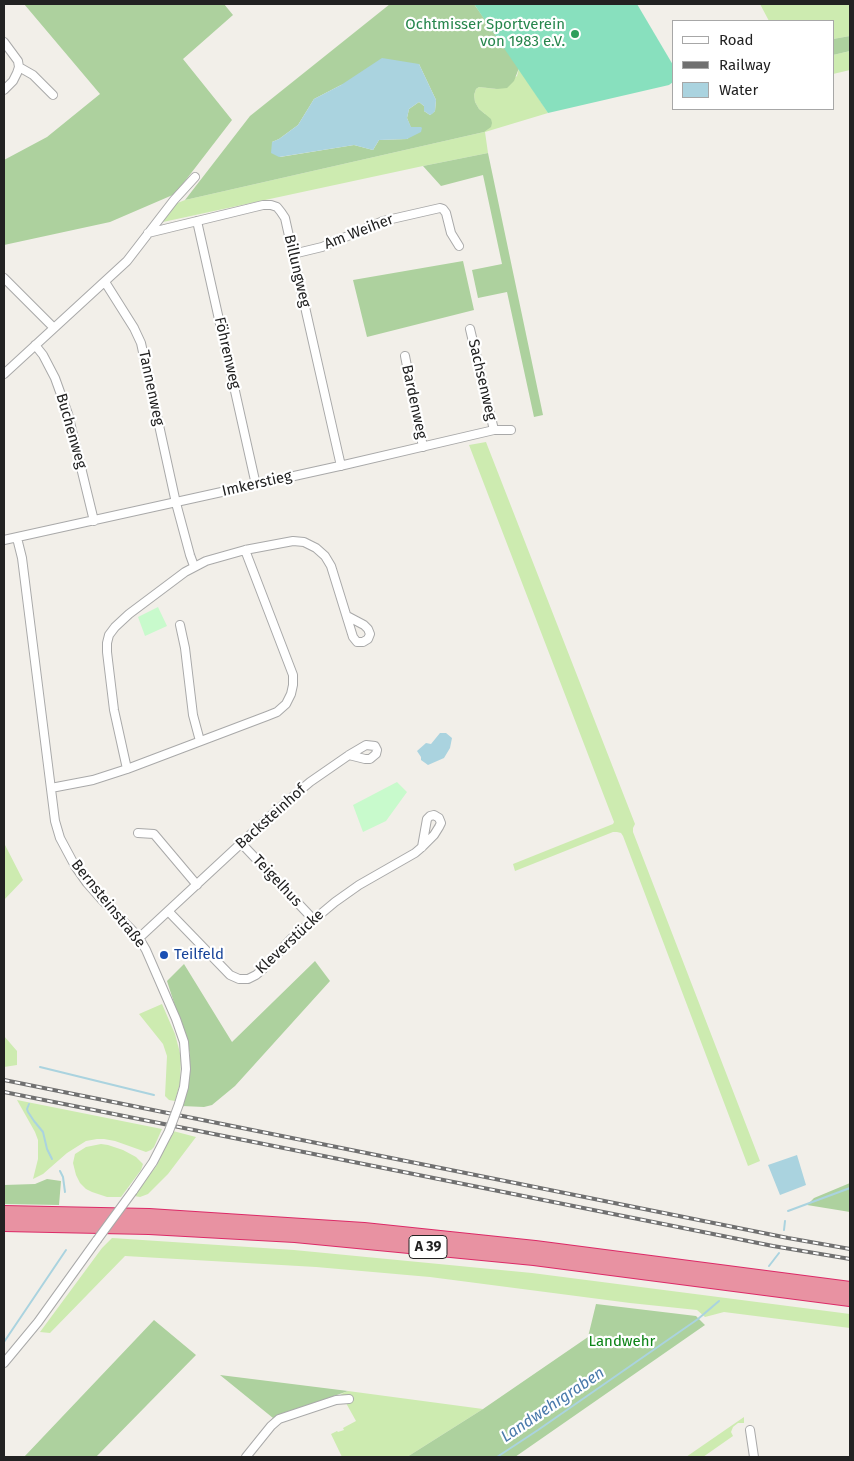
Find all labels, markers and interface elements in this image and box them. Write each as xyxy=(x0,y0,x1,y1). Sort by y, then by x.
place label: Ochtmisser Sportverein von 1983 e.V. xyxy=(405,16,565,51)
legend xyxy=(672,20,834,110)
marker: Ochtmisser Sportverein von 1983 e.V. xyxy=(569,28,581,40)
text: Road xyxy=(719,31,754,49)
text: Railway xyxy=(719,56,771,74)
text: Water xyxy=(719,81,758,99)
street label: Am Weiher xyxy=(322,211,396,253)
street label: Billungweg xyxy=(280,233,314,309)
street label: Föhrenweg xyxy=(210,315,244,391)
street label: Sachsenweg xyxy=(464,338,500,422)
street label: Tannenweg xyxy=(134,349,168,427)
street label: Bardenweg xyxy=(397,363,431,441)
street label: Buchenweg xyxy=(52,391,90,471)
street label: Imkerstieg xyxy=(220,467,294,501)
street label: Backsteinhof xyxy=(232,781,310,853)
street label: Teigelhus xyxy=(249,851,305,911)
street label: Bernsteinstraße xyxy=(67,856,149,952)
street label: Kleverstücke xyxy=(252,906,328,978)
place label: Teilfeld xyxy=(174,946,224,964)
marker: Teilfeld xyxy=(158,949,170,961)
road number: A 39 xyxy=(409,1236,447,1258)
park label: Landwehr xyxy=(589,1333,655,1351)
water label: Landwehrgraben xyxy=(498,1363,608,1447)

